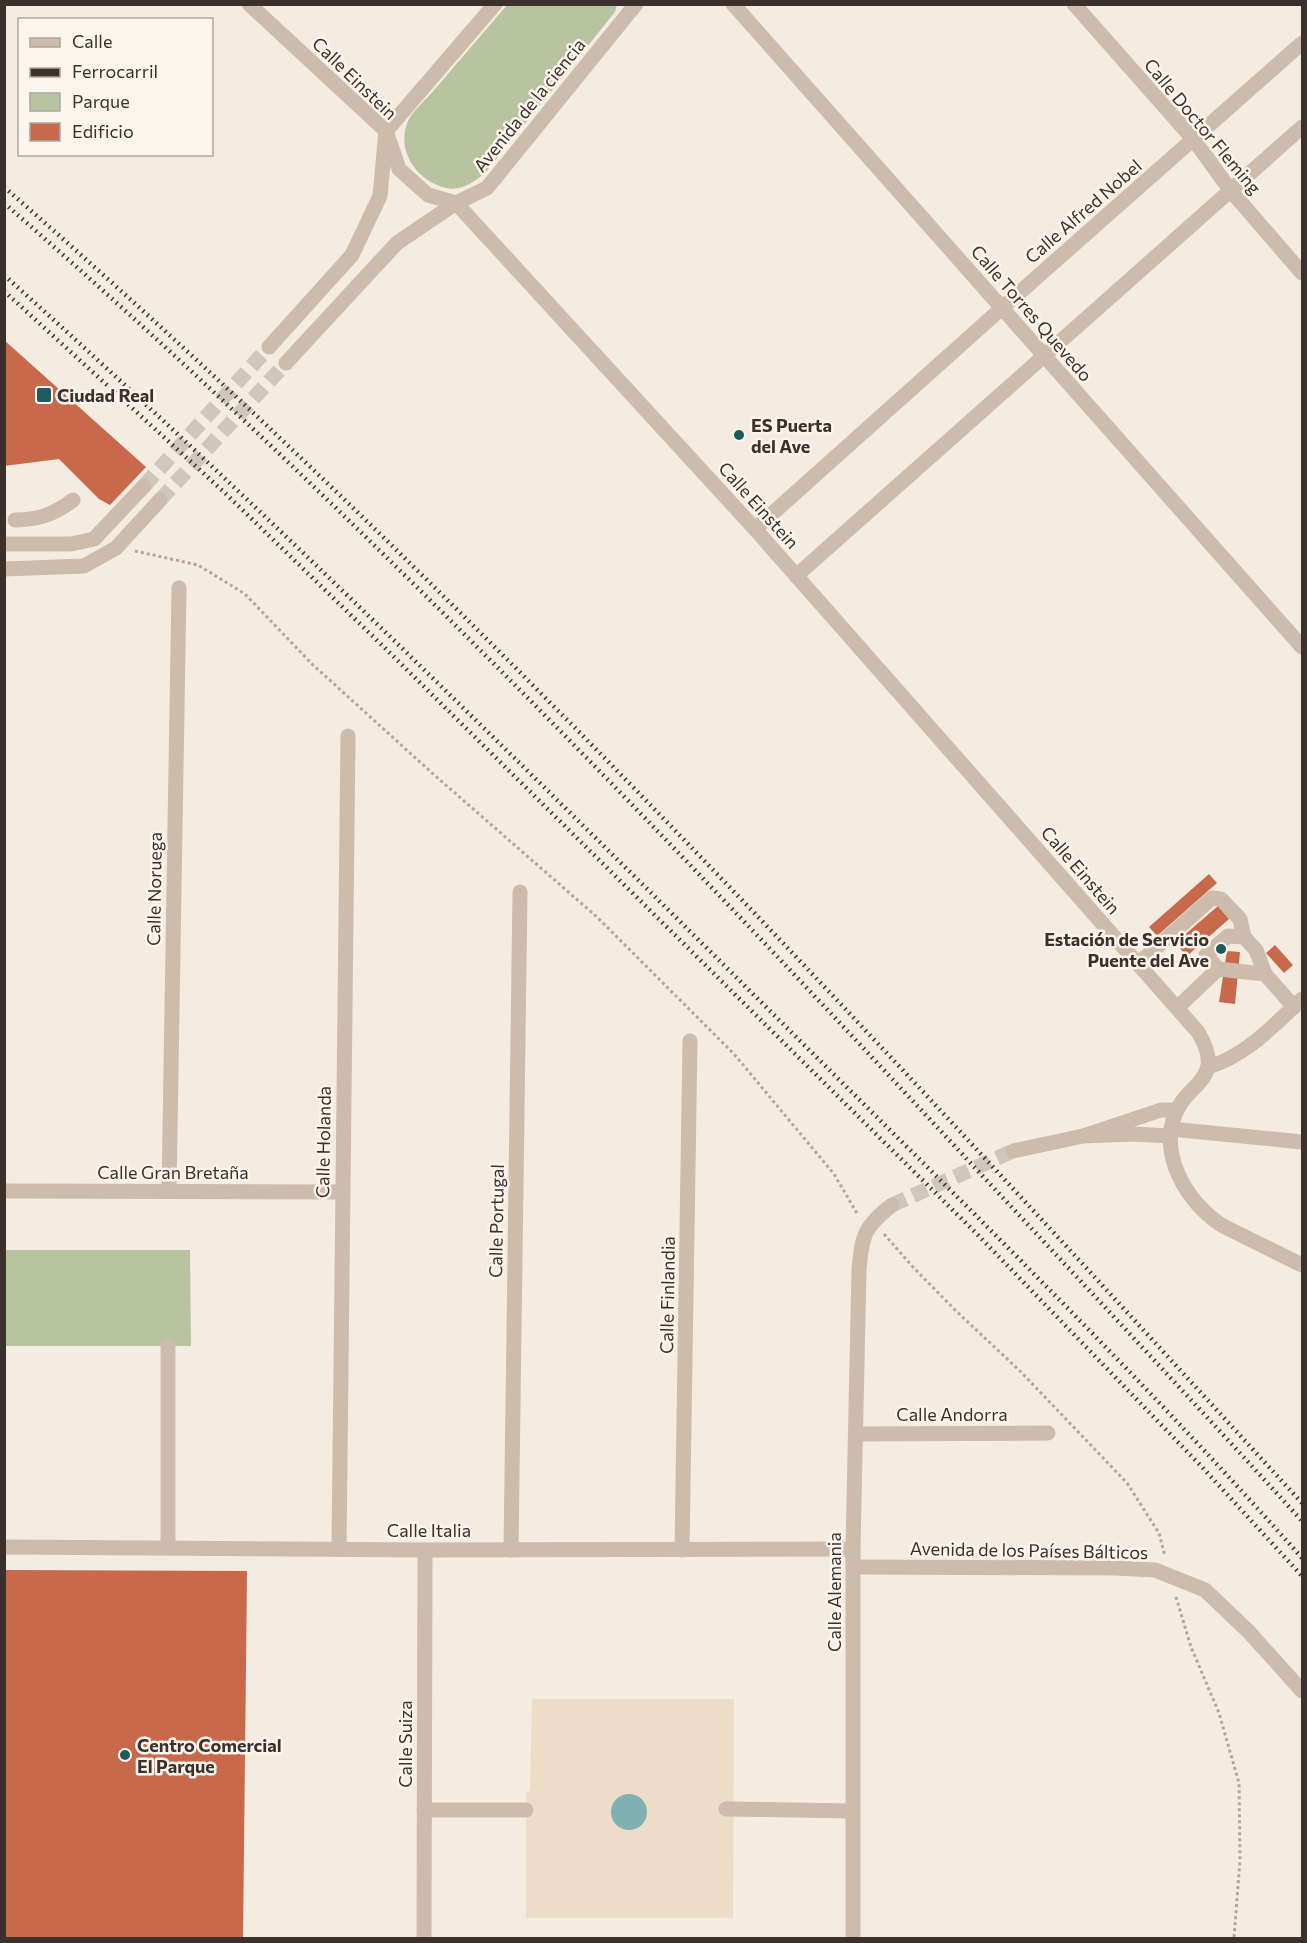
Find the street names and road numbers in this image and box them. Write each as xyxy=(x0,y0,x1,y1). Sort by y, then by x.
street label: Calle Einstein xyxy=(308,32,402,124)
street label: Avenida de la ciencia xyxy=(468,34,590,176)
street label: Calle Doctor Fleming xyxy=(1140,54,1266,198)
street label: Calle Alfred Nobel xyxy=(1020,154,1146,268)
street label: Calle Torres Quevedo xyxy=(967,240,1097,386)
street label: Calle Einstein xyxy=(714,457,804,553)
street label: Calle Einstein xyxy=(1037,822,1125,918)
street label: Calle Noruega xyxy=(142,832,166,946)
street label: Calle Holanda xyxy=(311,1086,335,1198)
street label: Calle Gran Bretaña xyxy=(97,1161,249,1183)
street label: Calle Portugal xyxy=(484,1164,508,1278)
street label: Calle Finlandia xyxy=(655,1236,679,1354)
street label: Calle Andorra xyxy=(896,1403,1008,1425)
street label: Calle Italia xyxy=(387,1519,471,1541)
street label: Calle Alemania xyxy=(823,1532,845,1652)
street label: Avenida de los Países Bálticos xyxy=(910,1537,1148,1563)
street label: Calle Suiza xyxy=(394,1700,416,1788)

